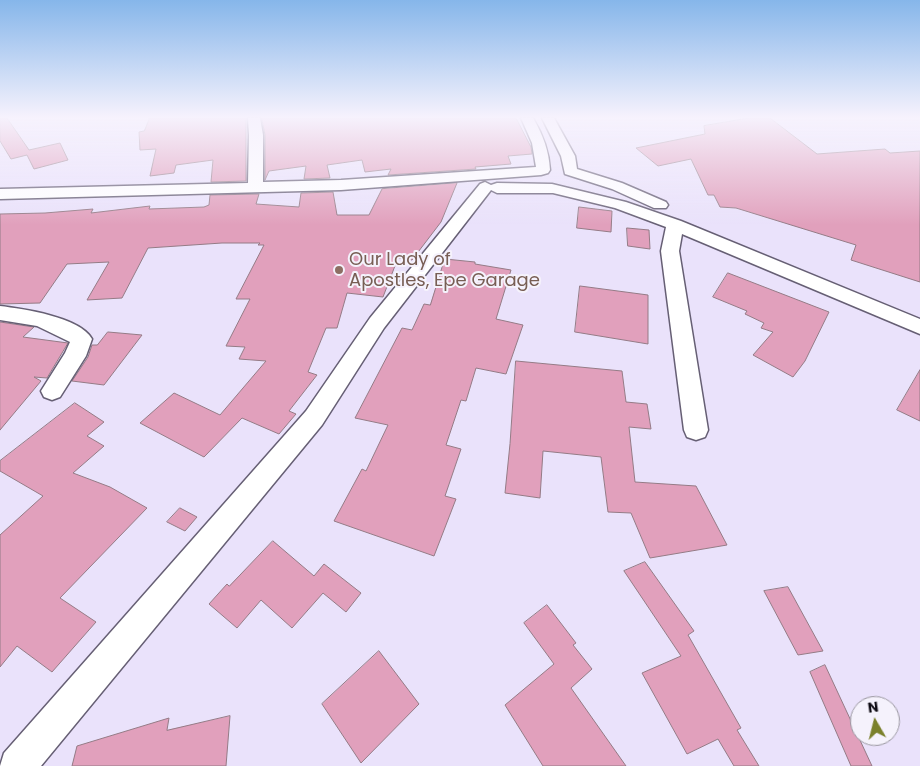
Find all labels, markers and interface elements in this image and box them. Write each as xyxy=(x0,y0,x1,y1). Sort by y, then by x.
place label: Our Lady of Apostles, Epe Garage xyxy=(349,249,540,292)
marker: Our Lady of Apostles, Epe Garage xyxy=(333,264,345,276)
north arrow xyxy=(850,696,900,746)
text: N xyxy=(866,697,880,718)

